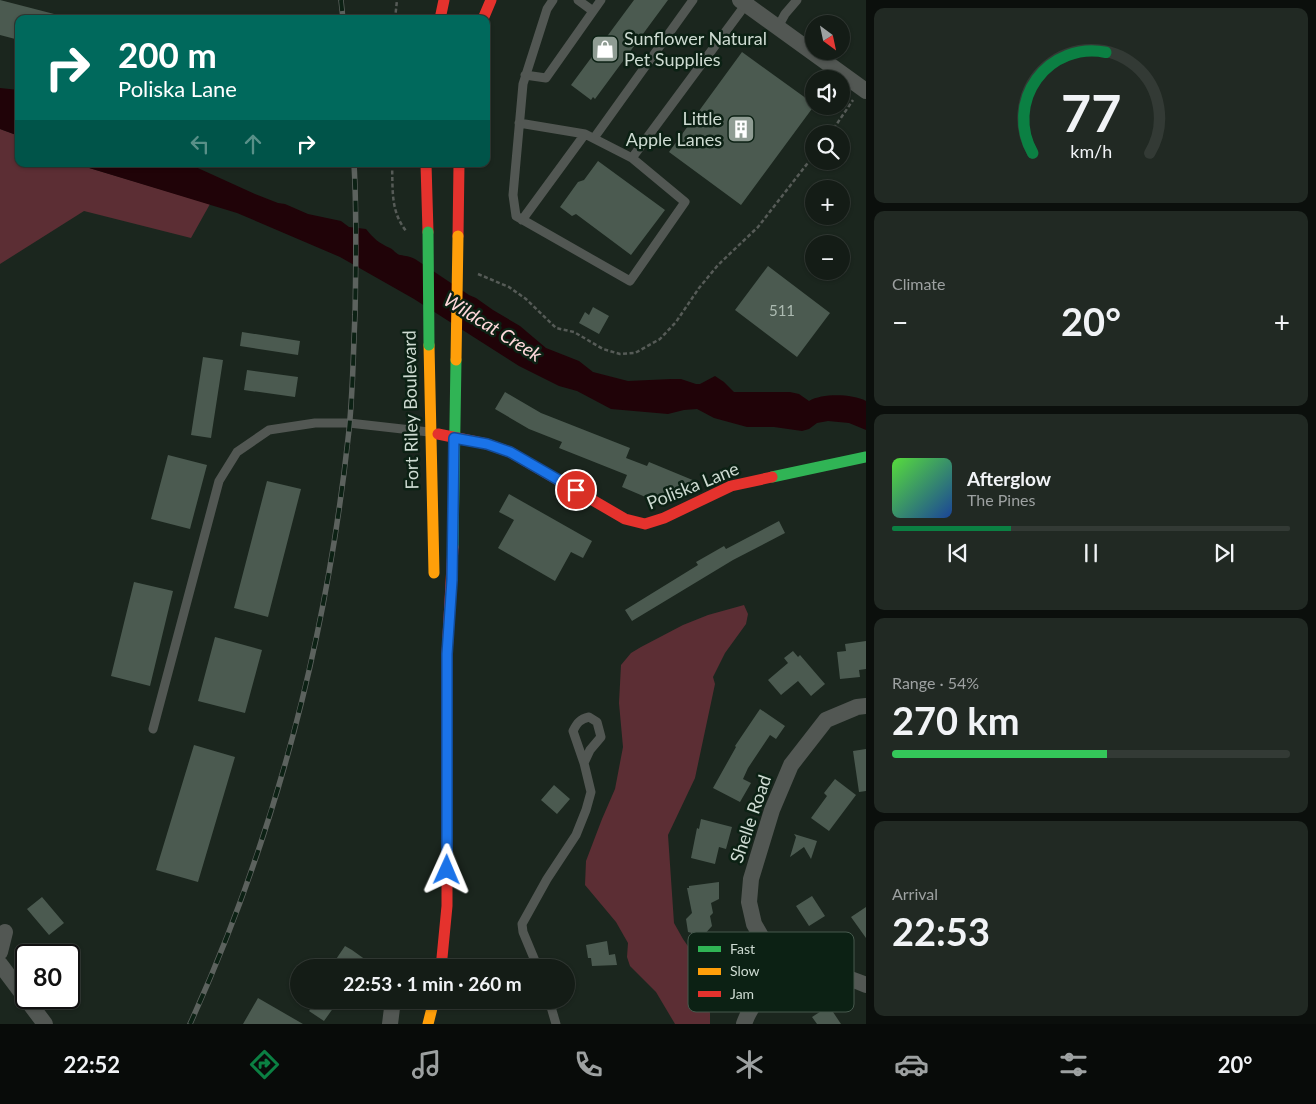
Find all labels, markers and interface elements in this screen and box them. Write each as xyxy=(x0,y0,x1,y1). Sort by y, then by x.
north arrow xyxy=(805,15,850,60)
map controls xyxy=(805,15,850,280)
place label: Sunflower Natural Pet Supplies xyxy=(624,27,767,70)
text: 200 m xyxy=(118,33,217,75)
shop icon: Sunflower Natural Pet Supplies xyxy=(590,34,620,64)
icon: right xyxy=(35,35,100,100)
button: sound xyxy=(805,70,850,115)
text: Poliska Lane xyxy=(118,75,237,102)
text: 77 xyxy=(1061,81,1121,143)
place label: Little Apple Lanes xyxy=(626,107,722,150)
building icon: Little Apple Lanes xyxy=(726,114,756,144)
button: search xyxy=(805,125,850,170)
icon: left xyxy=(186,130,214,158)
icon: ahead xyxy=(239,130,267,158)
icon: right xyxy=(292,130,320,158)
text: km/h xyxy=(1070,140,1112,162)
button: + xyxy=(805,180,850,225)
button: − xyxy=(805,235,850,280)
text: Climate xyxy=(892,274,945,293)
water label: Wildcat Creek xyxy=(440,287,547,366)
text: 20° xyxy=(1061,298,1121,344)
house number: 511 xyxy=(769,301,795,319)
text: − xyxy=(892,305,908,339)
text: + xyxy=(1274,305,1290,339)
street label: Fort Riley Boulevard xyxy=(398,330,422,490)
street label: Poliska Lane xyxy=(643,457,742,514)
text: Afterglow xyxy=(967,467,1051,490)
pin xyxy=(555,469,597,511)
icon: arrive xyxy=(562,476,590,504)
text: The Pines xyxy=(967,490,1036,509)
icon: previous xyxy=(944,539,972,567)
icon: pause xyxy=(1077,539,1105,567)
icon: next xyxy=(1210,539,1238,567)
text: Range · 54% xyxy=(892,673,979,692)
text: 270 km xyxy=(892,697,1020,743)
street label: Shelle Road xyxy=(725,772,775,866)
position arrow xyxy=(420,843,472,895)
text: Arrival xyxy=(892,884,938,903)
text: 22:53 xyxy=(892,908,990,954)
legend xyxy=(688,932,854,1012)
text: Fast xyxy=(730,940,755,957)
speed limit sign: 80 xyxy=(15,944,80,1009)
text: Slow xyxy=(730,962,760,979)
text: 22:53 · 1 min · 260 m xyxy=(343,972,522,995)
text: Jam xyxy=(730,985,754,1002)
icon: directions xyxy=(247,1047,282,1082)
icon: music xyxy=(409,1047,444,1082)
icon: phone xyxy=(571,1047,606,1082)
icon: climate xyxy=(732,1047,767,1082)
icon: car xyxy=(894,1047,929,1082)
icon: filters xyxy=(1056,1047,1091,1082)
text: 22:52 xyxy=(63,1051,120,1078)
text: 20° xyxy=(1218,1051,1252,1078)

